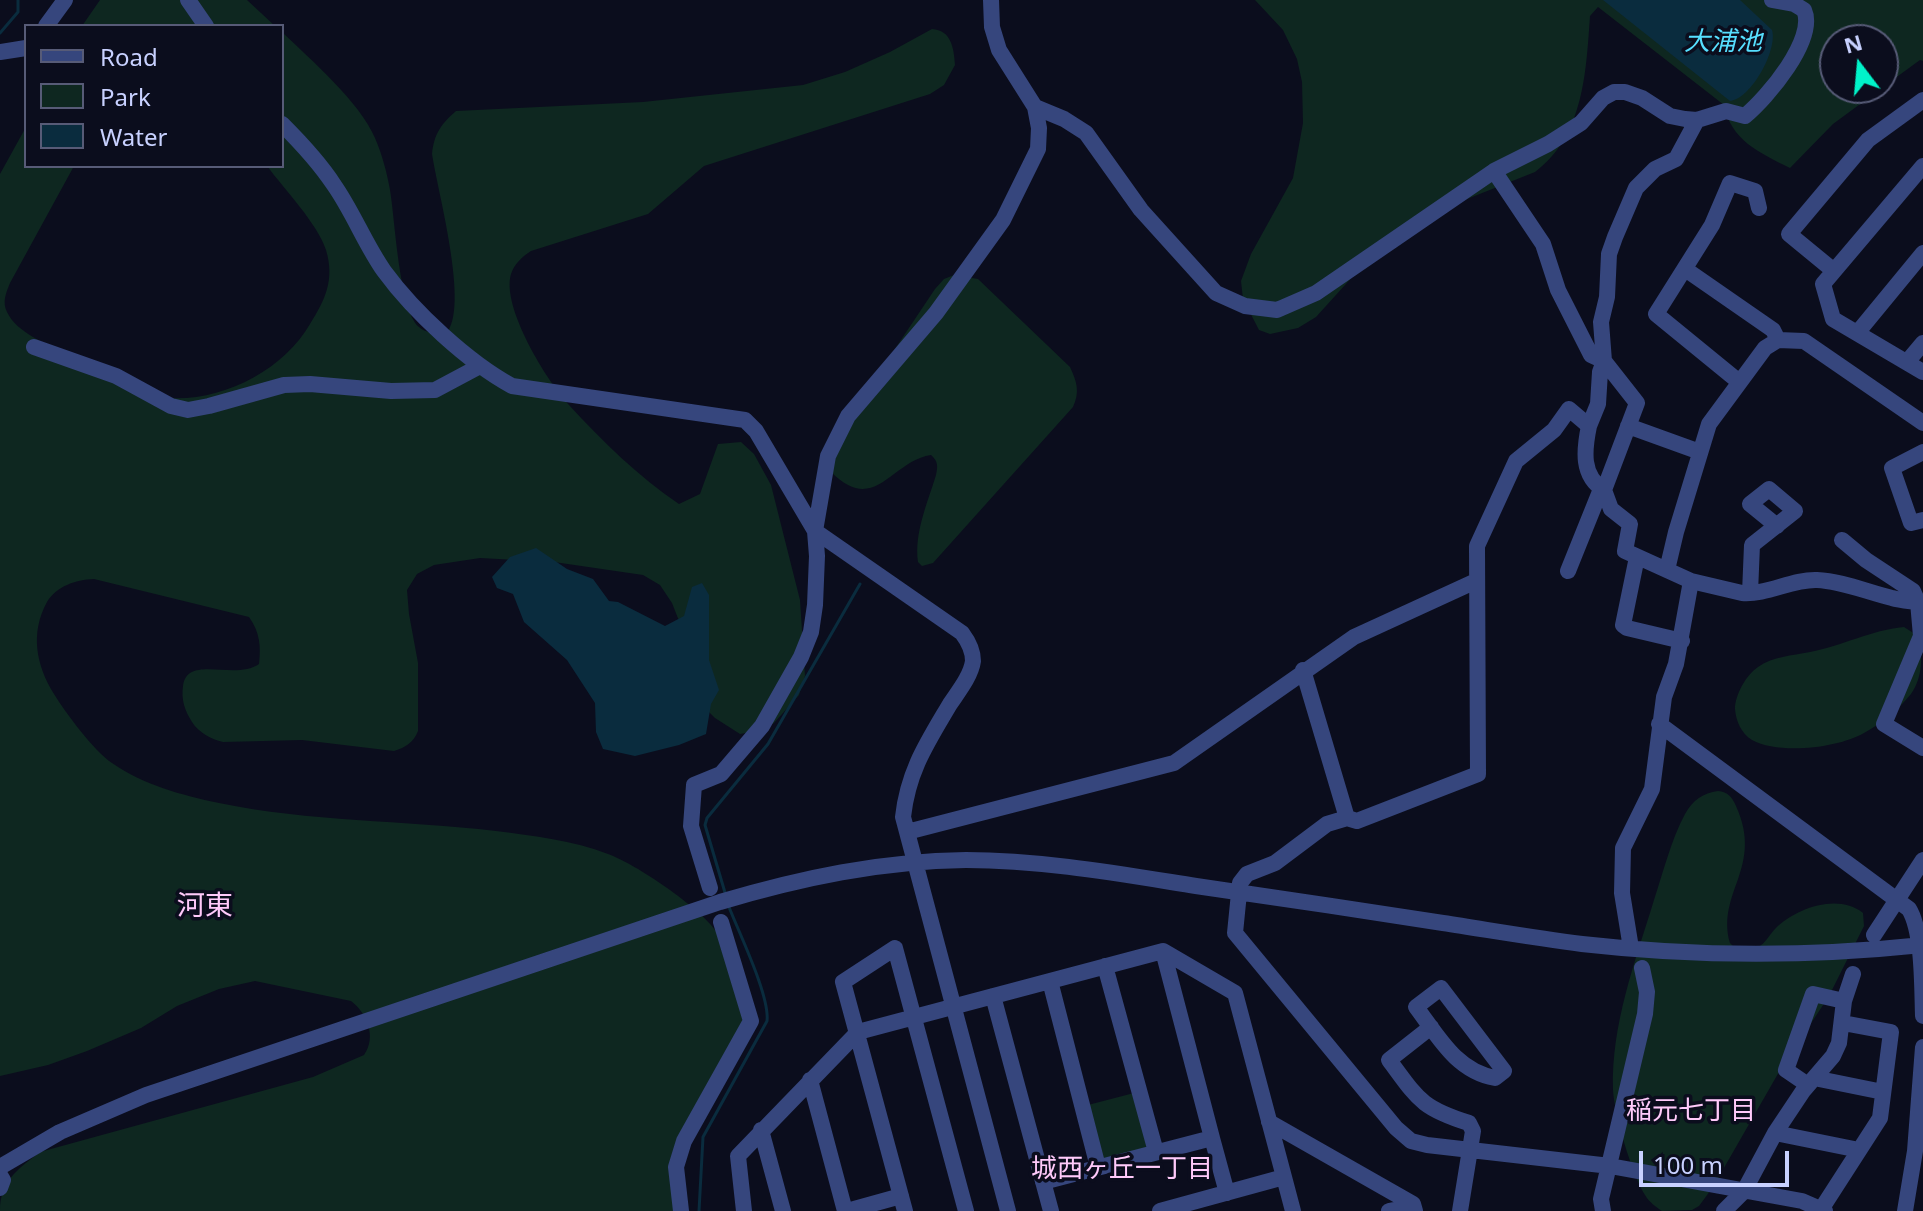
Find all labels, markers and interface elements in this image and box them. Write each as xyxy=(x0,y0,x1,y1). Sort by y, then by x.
legend xyxy=(24,24,284,168)
north arrow xyxy=(1819,24,1899,104)
text: N xyxy=(1840,26,1866,60)
water label: 大浦池 xyxy=(1684,27,1762,59)
text: Road xyxy=(100,40,158,73)
text: Park xyxy=(100,80,151,113)
text: Water xyxy=(100,120,167,153)
district label: 河東 xyxy=(177,890,233,924)
district label: 稲元七丁目 xyxy=(1626,1096,1756,1128)
scale bar xyxy=(1643,1135,1793,1185)
text: 100 m xyxy=(1653,1148,1723,1181)
district label: 城西ヶ丘一丁目 xyxy=(1031,1154,1213,1186)

